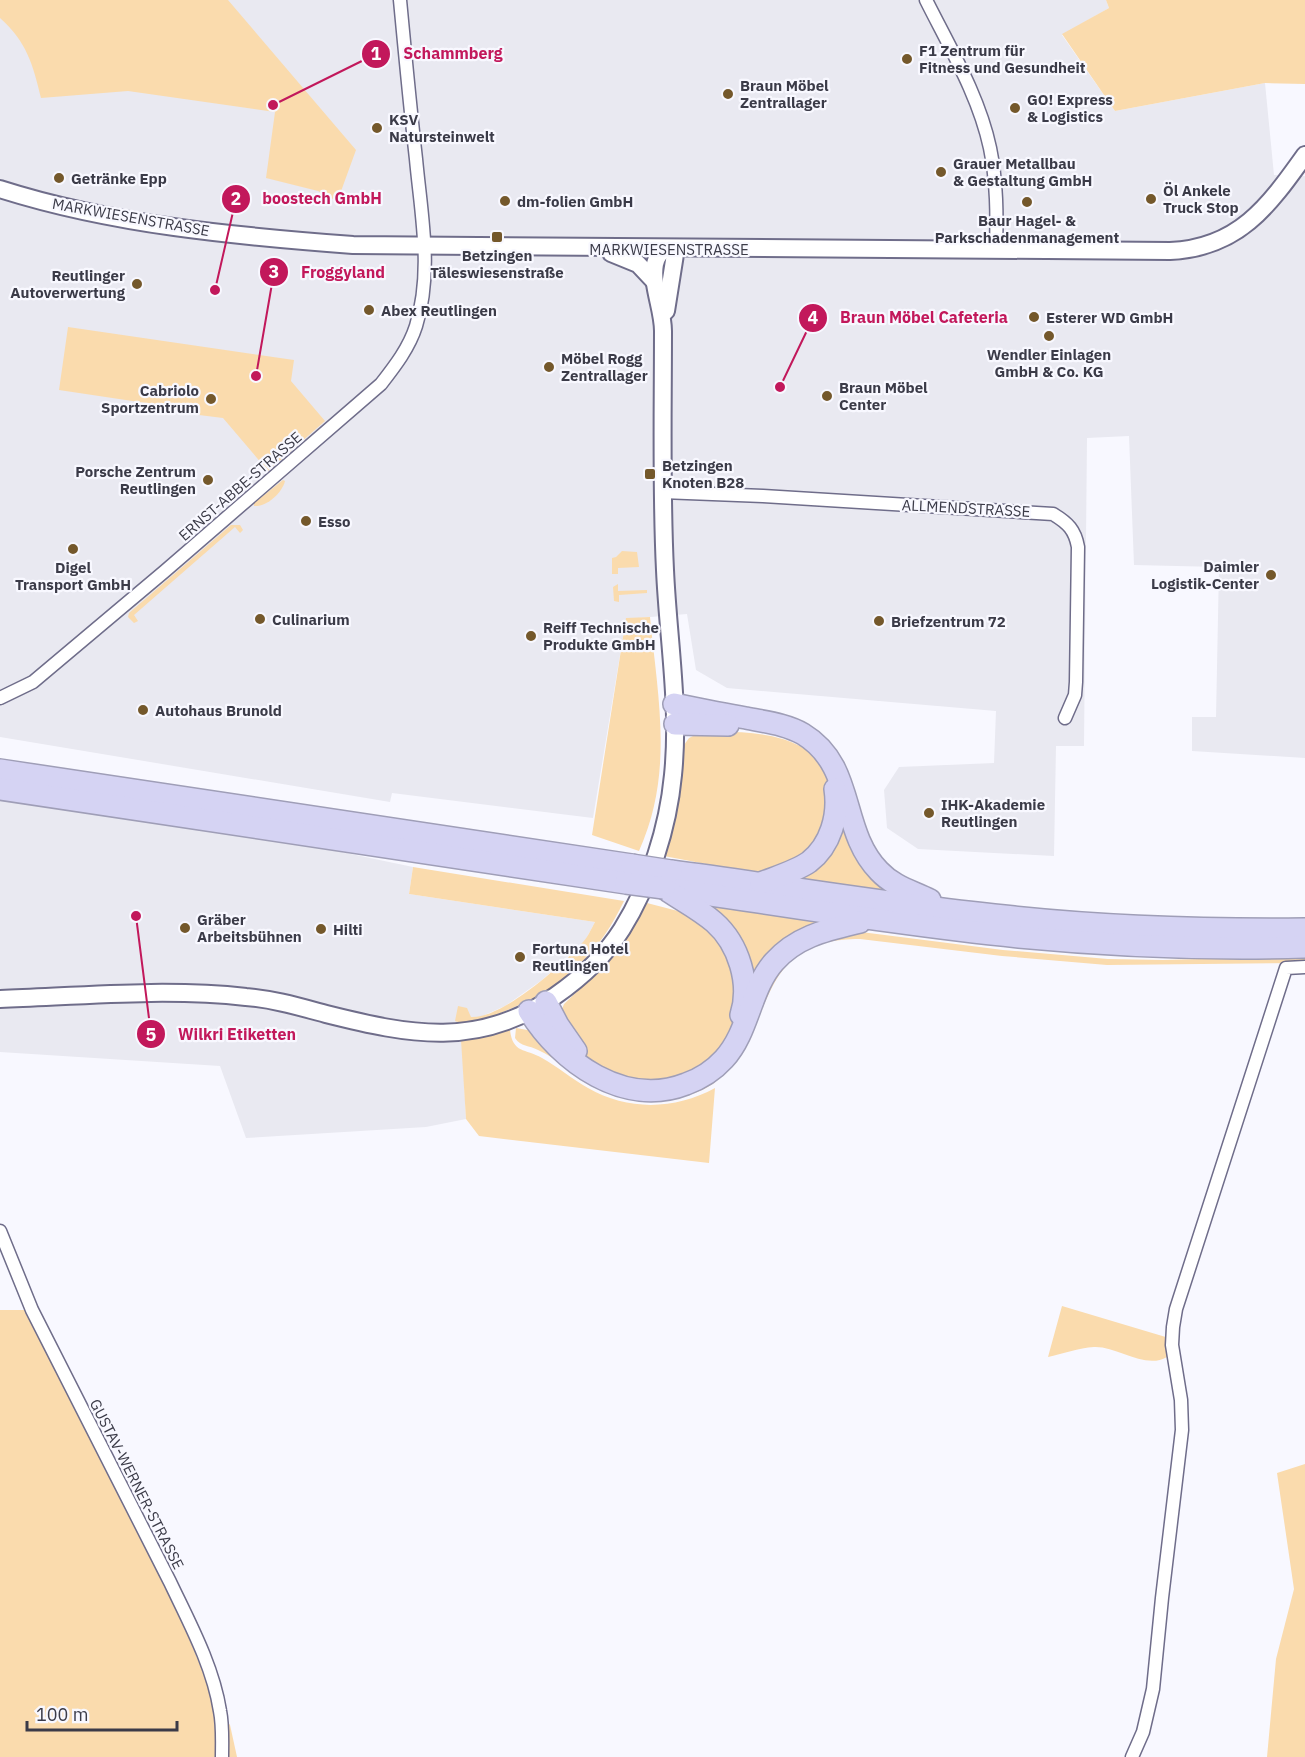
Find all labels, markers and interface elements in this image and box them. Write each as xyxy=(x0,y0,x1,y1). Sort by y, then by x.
callout: Schammberg xyxy=(361,37,515,71)
place label: F1 Zentrum für Fitness und Gesundheit xyxy=(919,41,1086,77)
text: 1 xyxy=(371,42,382,65)
text: Schammberg xyxy=(403,43,503,63)
marker: F1 Zentrum für Fitness und Gesundheit xyxy=(900,52,914,66)
place label: Braun Möbel Zentrallager xyxy=(740,76,829,112)
marker: Braun Möbel Zentrallager xyxy=(721,87,735,101)
place label: GO! Express & Logistics xyxy=(1027,90,1113,126)
marker: GO! Express & Logistics xyxy=(1008,101,1022,115)
place label: KSV Natursteinwelt xyxy=(389,110,495,146)
marker: KSV Natursteinwelt xyxy=(370,121,384,135)
place label: Grauer Metallbau & Gestaltung GmbH xyxy=(953,154,1092,190)
marker: Grauer Metallbau & Gestaltung GmbH xyxy=(934,165,948,179)
place label: Getränke Epp xyxy=(71,169,167,188)
marker: Getränke Epp xyxy=(52,171,66,185)
place label: Öl Ankele Truck Stop xyxy=(1163,181,1239,217)
callout: boostech GmbH xyxy=(221,182,394,216)
text: 2 xyxy=(231,187,241,210)
text: boostech GmbH xyxy=(262,188,382,208)
place label: dm-folien GmbH xyxy=(517,192,633,211)
marker: Öl Ankele Truck Stop xyxy=(1144,192,1158,206)
street label: MARKWIESENSTRASSE xyxy=(51,194,211,240)
marker: dm-folien GmbH xyxy=(498,194,512,208)
marker: Baur Hagel- & Parkschadenmanagement xyxy=(1020,195,1034,209)
place label: Baur Hagel- & Parkschadenmanagement xyxy=(935,211,1120,247)
marker: Betzingen Täleswiesenstraße xyxy=(490,230,504,244)
street label: MARKWIESENSTRASSE xyxy=(589,240,749,259)
place label: Betzingen Täleswiesenstraße xyxy=(430,246,564,282)
callout: Froggyland xyxy=(259,255,397,289)
text: 3 xyxy=(269,260,279,283)
text: Froggyland xyxy=(301,262,385,282)
place label: Reutlinger Autoverwertung xyxy=(10,266,126,302)
marker: Reutlinger Autoverwertung xyxy=(130,277,144,291)
place label: Abex Reutlingen xyxy=(381,301,497,320)
callout: Braun Möbel Cafeteria xyxy=(798,301,1020,335)
marker: Abex Reutlingen xyxy=(362,303,376,317)
text: 4 xyxy=(808,306,819,329)
text: Braun Möbel Cafeteria xyxy=(840,307,1008,327)
place label: Esterer WD GmbH xyxy=(1046,308,1173,327)
marker: Esterer WD GmbH xyxy=(1027,310,1041,324)
marker: Wendler Einlagen GmbH & Co. KG xyxy=(1042,329,1056,343)
place label: Wendler Einlagen GmbH & Co. KG xyxy=(987,345,1111,381)
place label: Möbel Rogg Zentrallager xyxy=(561,349,648,385)
marker: Möbel Rogg Zentrallager xyxy=(542,360,556,374)
place label: Braun Möbel Center xyxy=(839,378,928,414)
place label: Cabriolo Sportzentrum xyxy=(101,381,199,417)
marker: Braun Möbel Center xyxy=(820,389,834,403)
marker: Cabriolo Sportzentrum xyxy=(204,392,218,406)
street label: ERNST-ABBE-STRASSE xyxy=(175,427,305,545)
place label: Betzingen Knoten B28 xyxy=(662,456,744,492)
place label: Porsche Zentrum Reutlingen xyxy=(75,462,196,498)
marker: Betzingen Knoten B28 xyxy=(643,467,657,481)
marker: Porsche Zentrum Reutlingen xyxy=(201,473,215,487)
street label: ALLMENDSTRASSE xyxy=(901,495,1031,521)
place label: Esso xyxy=(318,512,351,531)
marker: Esso xyxy=(299,514,313,528)
marker: Digel Transport GmbH xyxy=(66,542,80,556)
place label: Daimler Logistik-Center xyxy=(1151,557,1259,593)
place label: Digel Transport GmbH xyxy=(15,558,131,594)
marker: Daimler Logistik-Center xyxy=(1264,568,1278,582)
place label: Culinarium xyxy=(272,610,350,629)
marker: Culinarium xyxy=(253,612,267,626)
place label: Briefzentrum 72 xyxy=(891,612,1006,631)
marker: Briefzentrum 72 xyxy=(872,614,886,628)
place label: Reiff Technische Produkte GmbH xyxy=(543,618,659,654)
marker: Reiff Technische Produkte GmbH xyxy=(524,629,538,643)
place label: Autohaus Brunold xyxy=(155,701,282,720)
marker: Autohaus Brunold xyxy=(136,703,150,717)
place label: IHK-Akademie Reutlingen xyxy=(941,795,1045,831)
marker: IHK-Akademie Reutlingen xyxy=(922,806,936,820)
place label: Gräber Arbeitsbühnen xyxy=(197,910,302,946)
place label: Hilti xyxy=(333,920,363,939)
marker: Gräber Arbeitsbühnen xyxy=(178,921,192,935)
marker: Hilti xyxy=(314,922,328,936)
place label: Fortuna Hotel Reutlingen xyxy=(532,939,629,975)
marker: Fortuna Hotel Reutlingen xyxy=(513,950,527,964)
callout: Wilkri Etiketten xyxy=(136,1017,308,1051)
text: 5 xyxy=(146,1023,157,1046)
text: Wilkri Etiketten xyxy=(178,1024,296,1044)
street label: GUSTAV-WERNER-STRASSE xyxy=(86,1396,188,1572)
scale bar xyxy=(27,1694,177,1732)
text: 100 m xyxy=(36,1703,88,1726)

